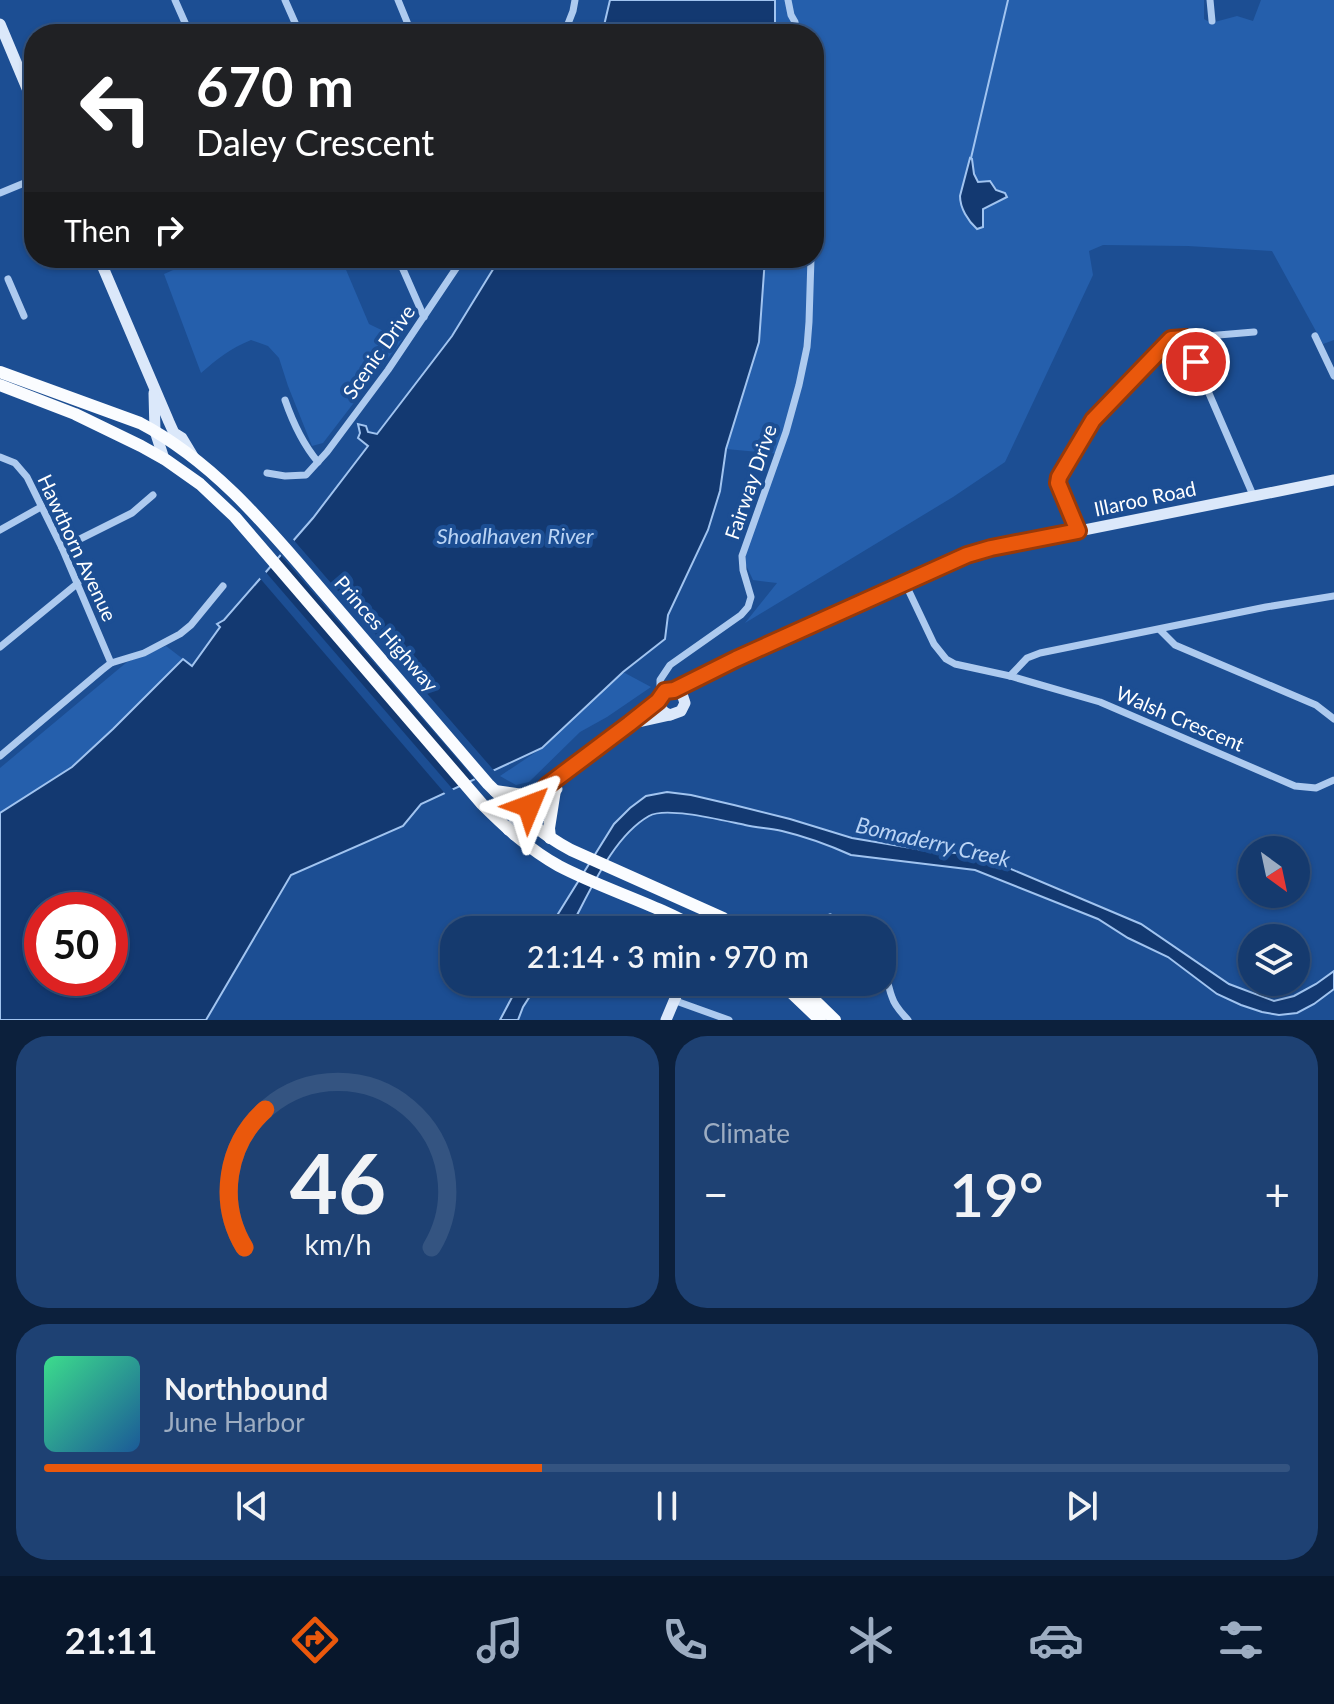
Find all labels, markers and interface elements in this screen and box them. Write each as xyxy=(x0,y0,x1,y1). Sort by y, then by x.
text: 670 m xyxy=(196,52,354,119)
icon: left xyxy=(64,56,168,160)
text: Daley Crescent xyxy=(196,120,434,164)
icon: right xyxy=(147,208,191,252)
text: Then xyxy=(64,212,131,248)
street label: Scenic Drive xyxy=(337,300,419,403)
pin xyxy=(1162,328,1230,396)
icon: arrive xyxy=(1174,340,1218,384)
street label: Fairway Drive xyxy=(719,421,781,542)
street label: Hawthorn Avenue xyxy=(33,470,122,625)
street label: Illaroo Road xyxy=(1091,475,1198,521)
water label: Shoalhaven River xyxy=(437,522,594,549)
street label: Princes Highway xyxy=(330,570,444,697)
street label: Walsh Crescent xyxy=(1113,680,1248,756)
position arrow xyxy=(487,764,571,848)
water label: Bomaderry Creek xyxy=(853,811,1014,873)
north arrow xyxy=(1238,836,1310,908)
map controls xyxy=(1238,836,1310,996)
speed limit sign: 50 xyxy=(24,892,128,996)
button: layers xyxy=(1238,924,1310,996)
text: 21:14 · 3 min · 970 m xyxy=(527,938,809,974)
text: Climate xyxy=(703,1117,790,1149)
text: 46 xyxy=(289,1132,386,1232)
text: 19° xyxy=(949,1158,1044,1230)
text: − xyxy=(703,1168,729,1220)
text: + xyxy=(1264,1168,1290,1220)
text: km/h xyxy=(304,1227,371,1261)
text: Northbound xyxy=(164,1370,328,1406)
text: June Harbor xyxy=(164,1406,305,1438)
icon: previous xyxy=(230,1484,274,1528)
icon: pause xyxy=(645,1484,689,1528)
icon: next xyxy=(1060,1484,1104,1528)
icon: directions xyxy=(287,1612,343,1668)
icon: music xyxy=(472,1612,528,1668)
icon: phone xyxy=(657,1612,713,1668)
icon: climate xyxy=(843,1612,899,1668)
icon: car xyxy=(1028,1612,1084,1668)
icon: filters xyxy=(1213,1612,1269,1668)
text: 21:11 xyxy=(65,1618,157,1662)

